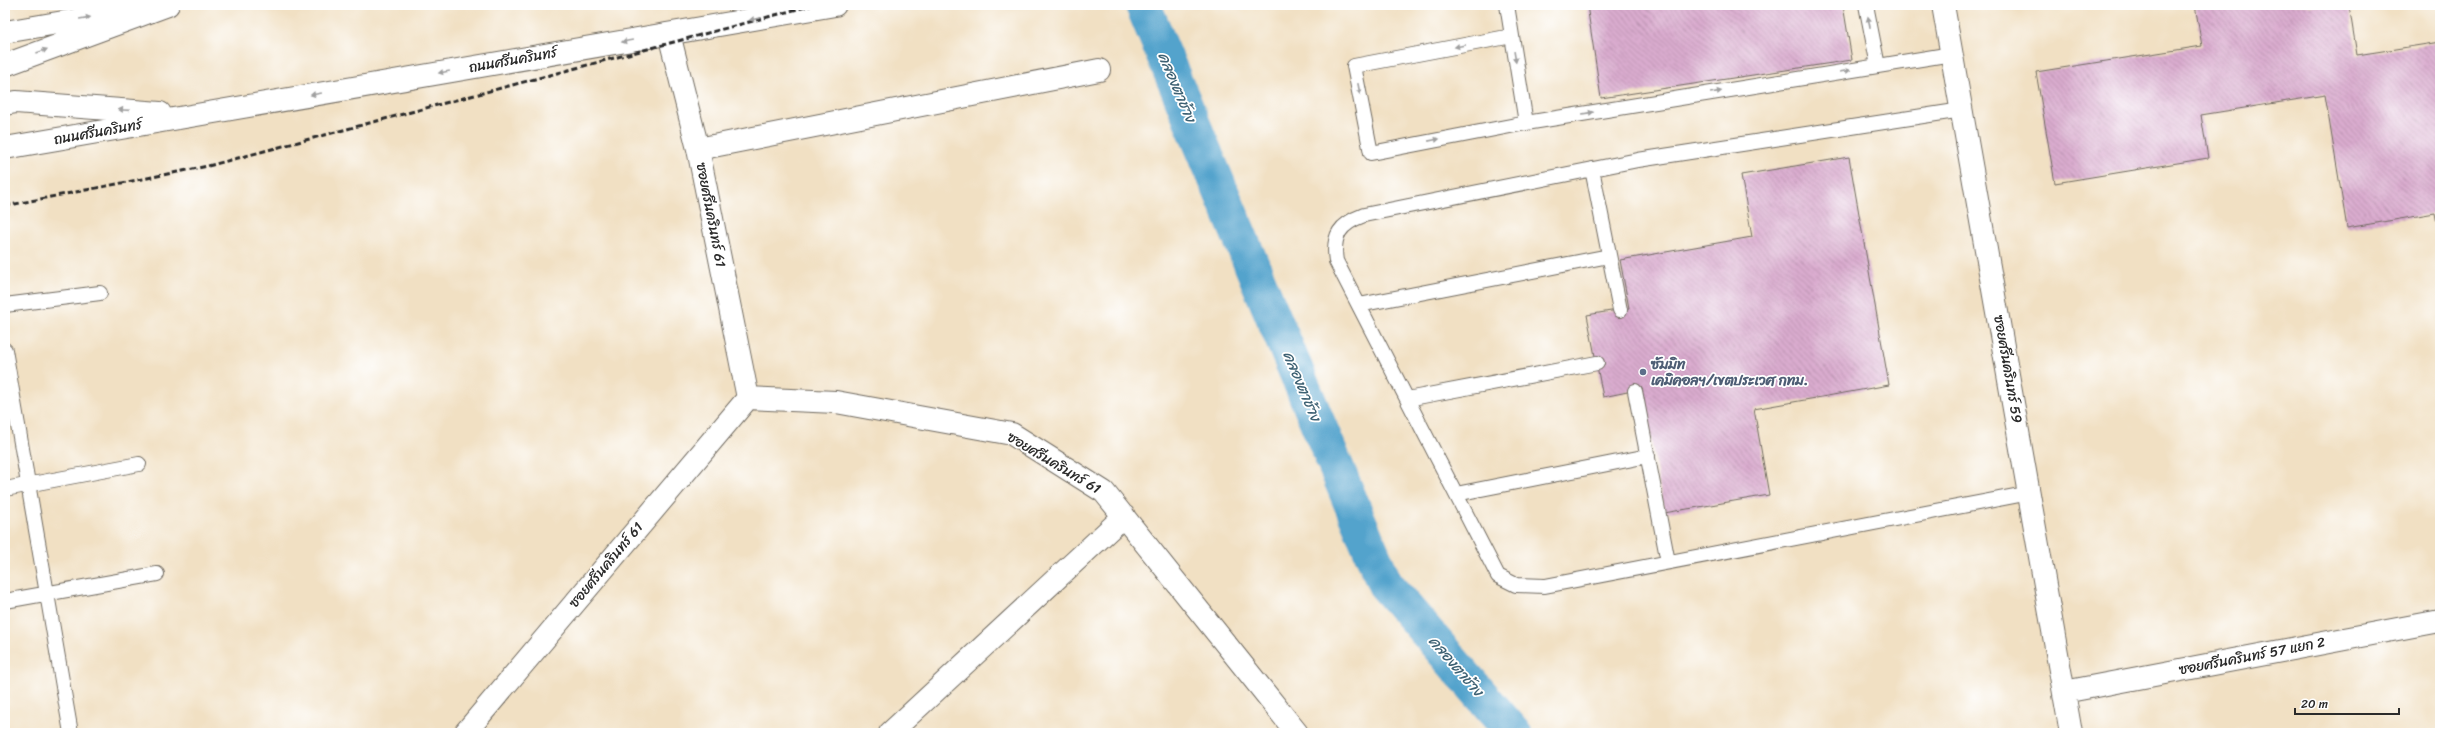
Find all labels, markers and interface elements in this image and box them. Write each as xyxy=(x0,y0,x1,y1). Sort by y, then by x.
one-way arrow xyxy=(79,15,91,21)
one-way arrow xyxy=(749,16,762,22)
one-way arrow xyxy=(1866,16,1872,28)
one-way arrow xyxy=(621,38,633,44)
street label: ถนนศรีนครินทร์ xyxy=(467,39,562,80)
one-way arrow xyxy=(1454,43,1466,49)
one-way arrow xyxy=(36,48,48,54)
water label: คลองตาช้าง xyxy=(1151,48,1204,128)
one-way arrow xyxy=(1512,51,1518,63)
one-way arrow xyxy=(1839,68,1851,74)
one-way arrow xyxy=(438,69,450,75)
one-way arrow xyxy=(1356,82,1362,95)
one-way arrow xyxy=(1710,89,1723,95)
one-way arrow xyxy=(310,91,322,97)
one-way arrow xyxy=(118,107,130,114)
one-way arrow xyxy=(1582,110,1594,116)
street label: ถนนศรีนครินทร์ xyxy=(52,111,147,152)
one-way arrow xyxy=(1428,137,1441,143)
street label: ซอยศรีนครินทร์ 61 xyxy=(689,160,733,270)
street label: ซอยศรีนครินทร์ 59 xyxy=(1986,313,2030,425)
water label: คลองตาช้าง xyxy=(1276,347,1329,427)
place label: ซัมมิท เคมิคอลฯ/เขตประเวศ กทม. xyxy=(1650,352,1808,393)
marker: ซัมมิท เคมิคอลฯ/เขตประเวศ กทม. xyxy=(1638,367,1648,377)
street label: ซอยศรีนครินทร์ 61 xyxy=(1002,425,1106,501)
street label: ซอยศรีนครินทร์ 61 xyxy=(562,516,650,614)
water label: คลองตาช้าง xyxy=(1422,630,1491,704)
street label: ซอยศรีนครินทร์ 57 แยก 2 xyxy=(2177,630,2327,682)
scale bar xyxy=(2295,690,2399,716)
text: 20 m xyxy=(2301,693,2328,715)

